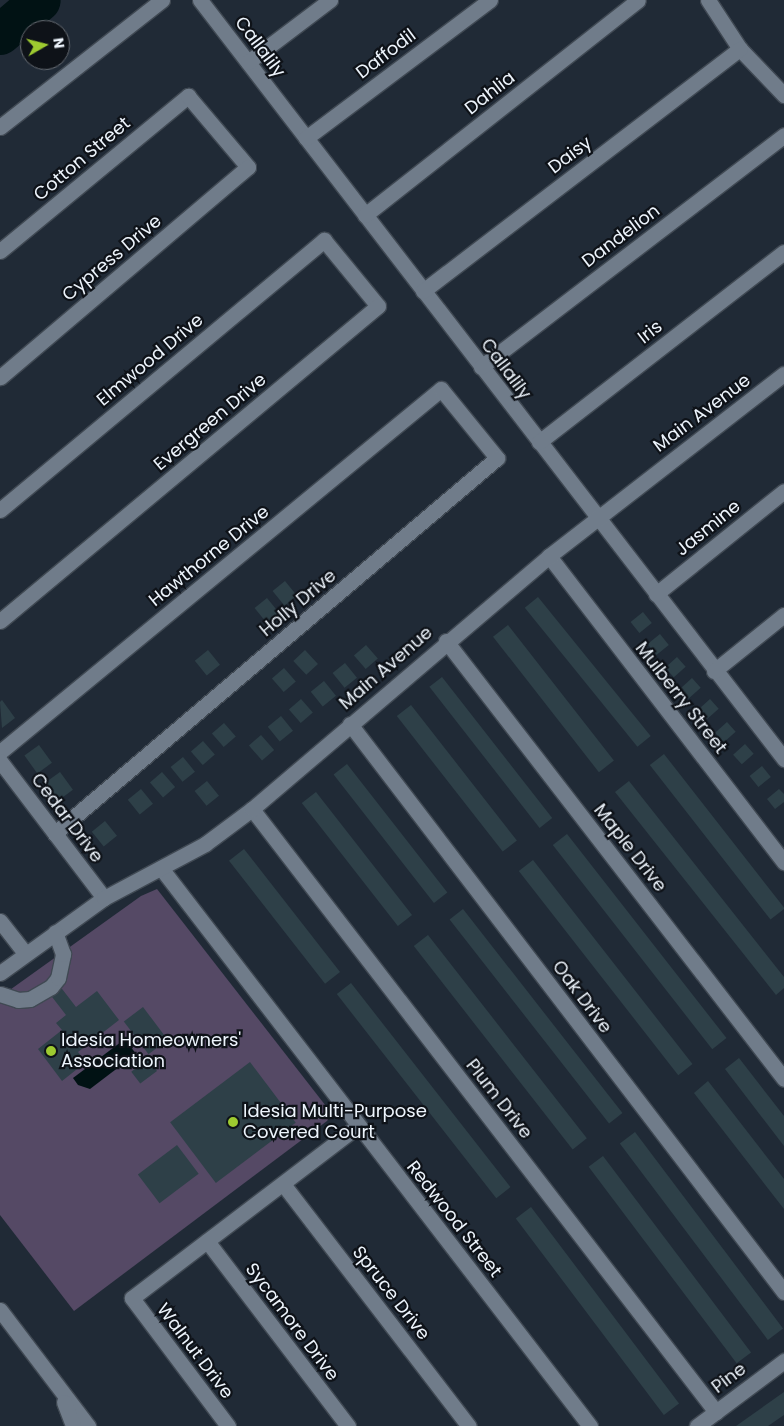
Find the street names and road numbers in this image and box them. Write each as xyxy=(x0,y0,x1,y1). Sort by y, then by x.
street label: Callalily xyxy=(230,12,290,82)
street label: Daffodil xyxy=(352,25,420,83)
street label: Dahlia xyxy=(461,67,519,119)
street label: Cotton Street xyxy=(29,112,135,206)
street label: Daisy xyxy=(544,132,596,178)
street label: Dandelion xyxy=(578,200,664,272)
street label: Cypress Drive xyxy=(58,210,166,306)
street label: Elmwood Drive xyxy=(92,309,208,411)
street label: Iris xyxy=(634,316,666,348)
street label: Callalily xyxy=(476,334,536,404)
street label: Evergreen Drive xyxy=(149,369,271,475)
street label: Main Avenue xyxy=(649,369,755,457)
street label: Jasmine xyxy=(671,495,745,561)
street label: Hawthorne Drive xyxy=(145,501,273,611)
street label: Holly Drive xyxy=(255,565,341,641)
street label: Main Avenue xyxy=(335,622,437,714)
street label: Mulberry Street xyxy=(631,638,731,758)
street label: Cedar Drive xyxy=(26,769,108,867)
street label: Maple Drive xyxy=(589,800,671,896)
street label: Oak Drive xyxy=(548,956,616,1038)
street label: Plum Drive xyxy=(461,1055,537,1143)
street label: Redwood Street xyxy=(402,1157,506,1281)
street label: Spruce Drive xyxy=(348,1242,434,1344)
street label: Sycamore Drive xyxy=(241,1259,343,1385)
street label: Walnut Drive xyxy=(152,1299,238,1403)
street label: Pine xyxy=(708,1358,750,1398)

